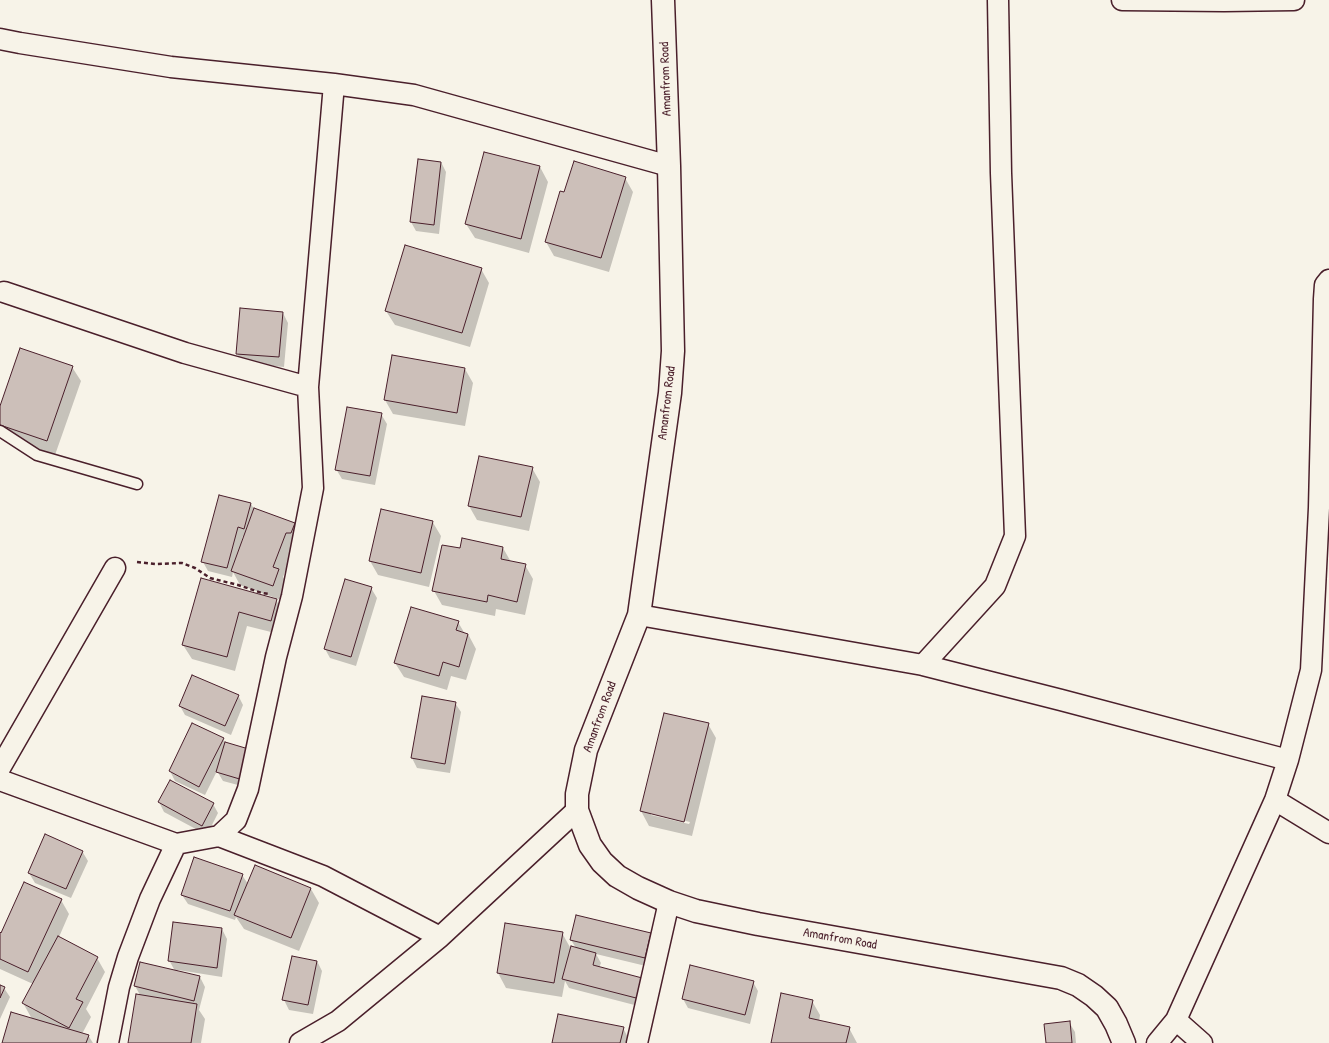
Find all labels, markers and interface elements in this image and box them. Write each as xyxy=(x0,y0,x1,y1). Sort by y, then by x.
street label: Amanfrom Road xyxy=(657,42,675,116)
street label: Amanfrom Road xyxy=(655,365,679,441)
street label: Amanfrom Road xyxy=(580,679,620,755)
street label: Amanfrom Road xyxy=(802,925,878,953)

